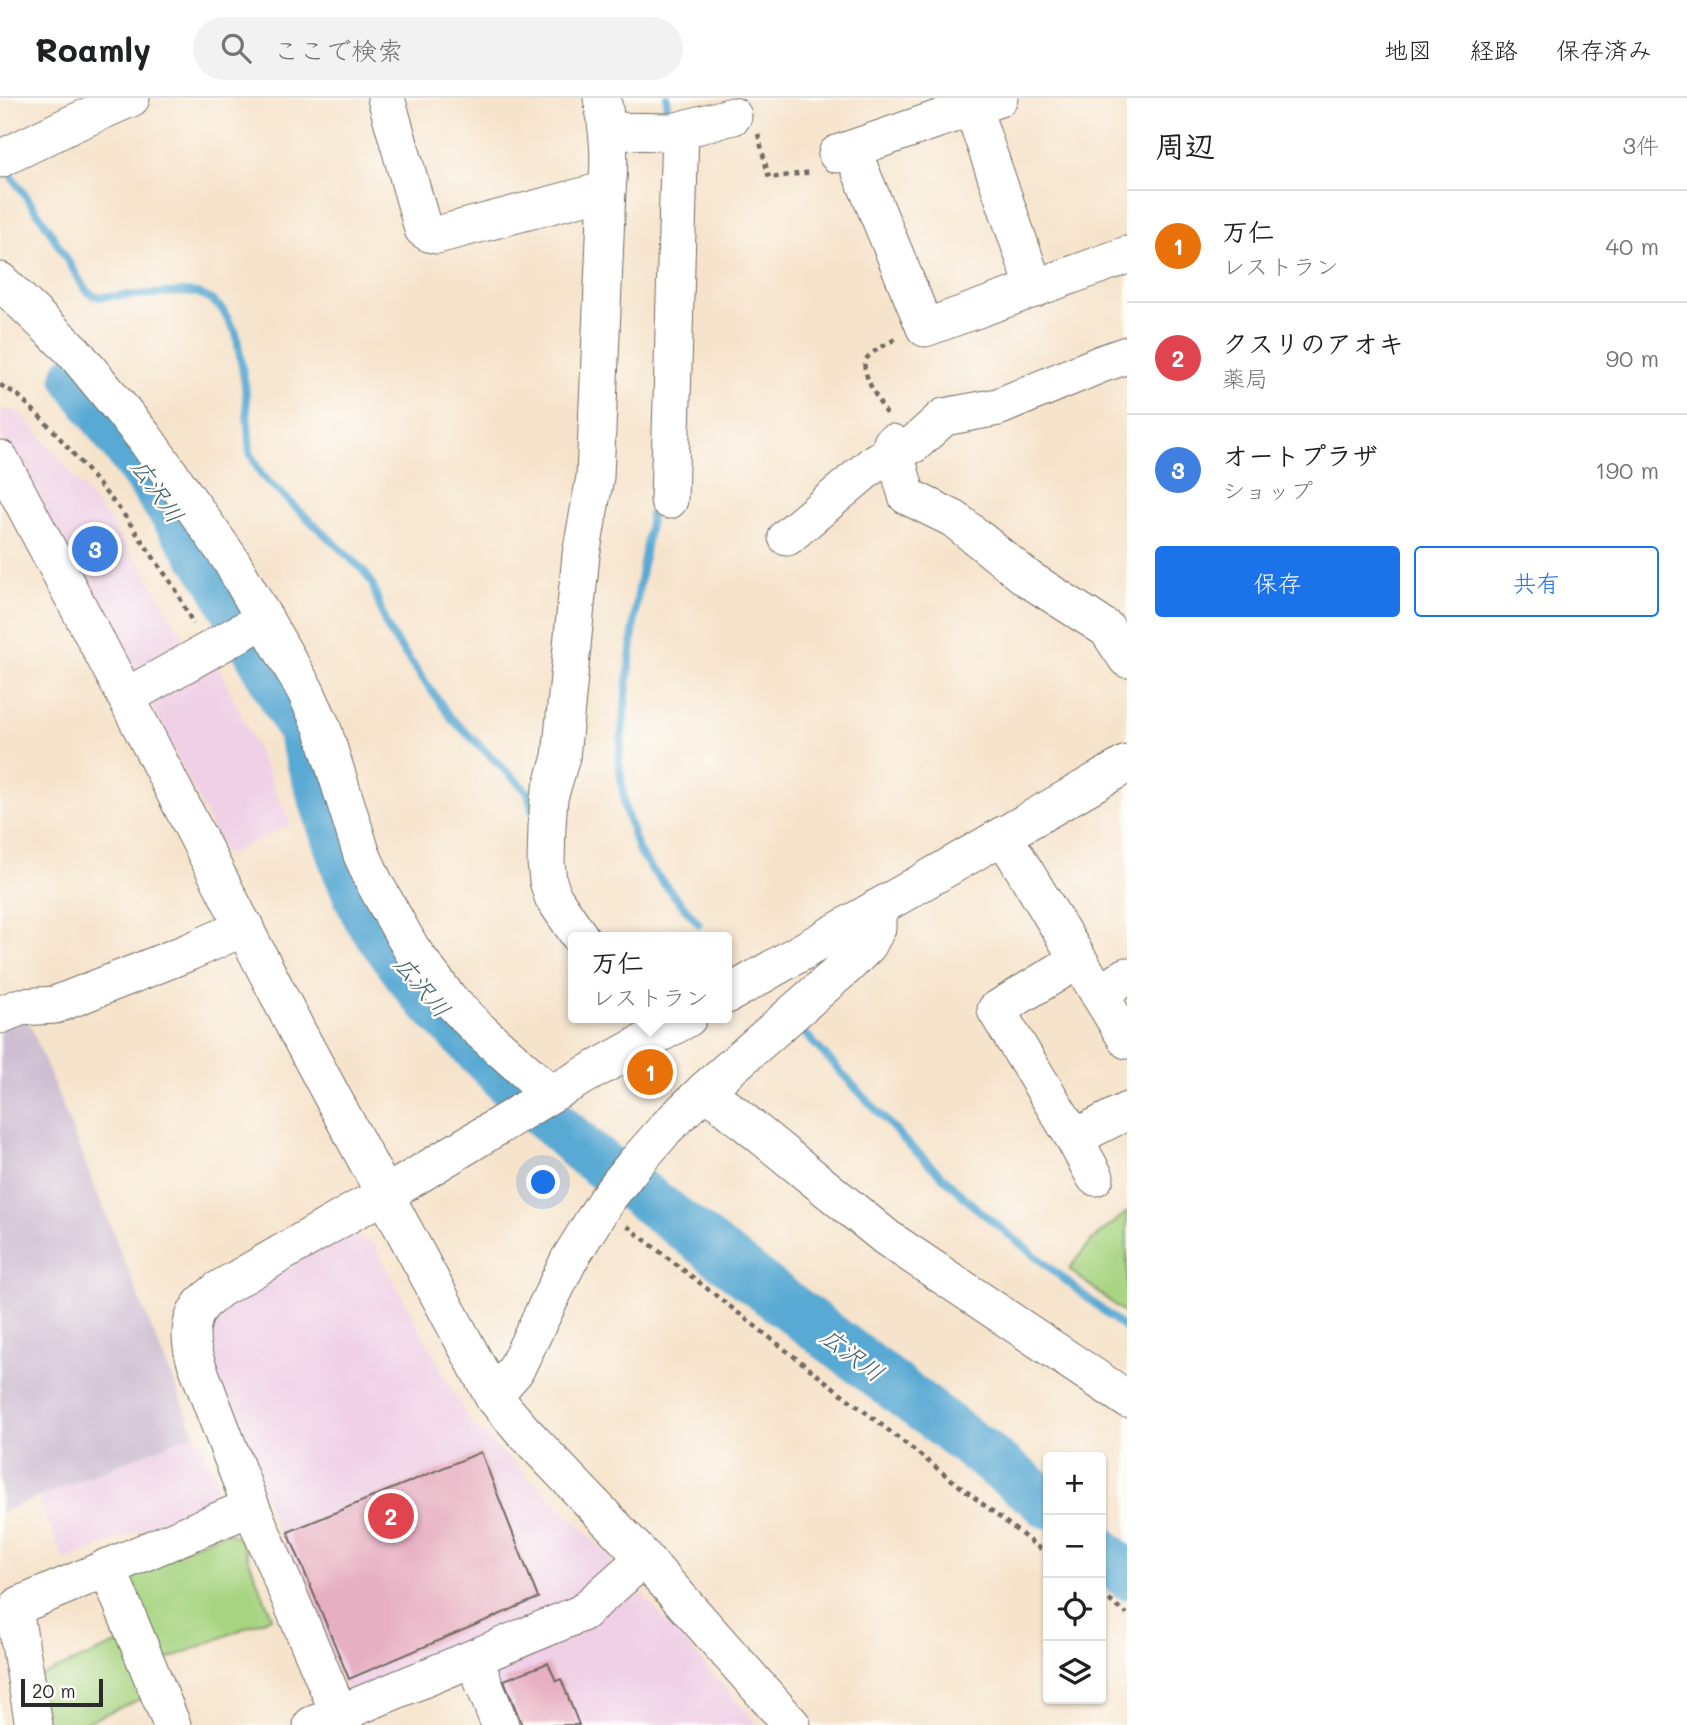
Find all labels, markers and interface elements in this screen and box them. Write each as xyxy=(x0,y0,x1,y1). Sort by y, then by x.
search box xyxy=(193,17,683,80)
text: Roamly xyxy=(35,27,151,70)
icon: search xyxy=(217,29,255,67)
text: ここで検索 xyxy=(273,33,403,67)
text: 地図 xyxy=(1384,34,1432,65)
text: 経路 xyxy=(1470,34,1518,65)
text: 保存済み xyxy=(1556,34,1652,65)
text: 周辺 xyxy=(1155,125,1215,165)
text: 3件 xyxy=(1623,130,1659,160)
text: 万仁 xyxy=(1222,214,1274,248)
text: 1 xyxy=(1173,231,1183,261)
text: 40 m xyxy=(1606,231,1659,261)
text: レストラン xyxy=(1222,251,1339,281)
text: クスリのアオキ xyxy=(1222,326,1404,360)
text: 2 xyxy=(1172,343,1184,373)
text: 90 m xyxy=(1606,343,1659,373)
text: 薬局 xyxy=(1222,363,1268,393)
text: オートプラザ xyxy=(1222,438,1378,472)
water label: 広沢川 xyxy=(125,452,192,529)
text: 3 xyxy=(1171,455,1185,485)
text: 190 m xyxy=(1595,455,1659,485)
text: ショップ xyxy=(1222,475,1313,505)
pin: 3 xyxy=(72,523,118,575)
button: 保存 xyxy=(1155,546,1400,617)
button: 共有 xyxy=(1414,546,1659,617)
popup xyxy=(568,932,732,1023)
text: 万仁 xyxy=(592,945,644,979)
water label: 広沢川 xyxy=(388,948,458,1024)
text: レストラン xyxy=(592,982,708,1012)
pin: 1 xyxy=(627,1046,673,1098)
your location xyxy=(526,1165,560,1199)
water label: 広沢川 xyxy=(815,1320,891,1388)
map controls xyxy=(1043,1452,1106,1704)
button: + xyxy=(1043,1452,1106,1515)
pin: 2 xyxy=(368,1490,414,1542)
button: − xyxy=(1043,1515,1106,1578)
button: locate xyxy=(1043,1578,1106,1641)
button: layers xyxy=(1043,1641,1106,1704)
scale bar xyxy=(21,1676,103,1708)
text: 20 m xyxy=(32,1678,76,1703)

